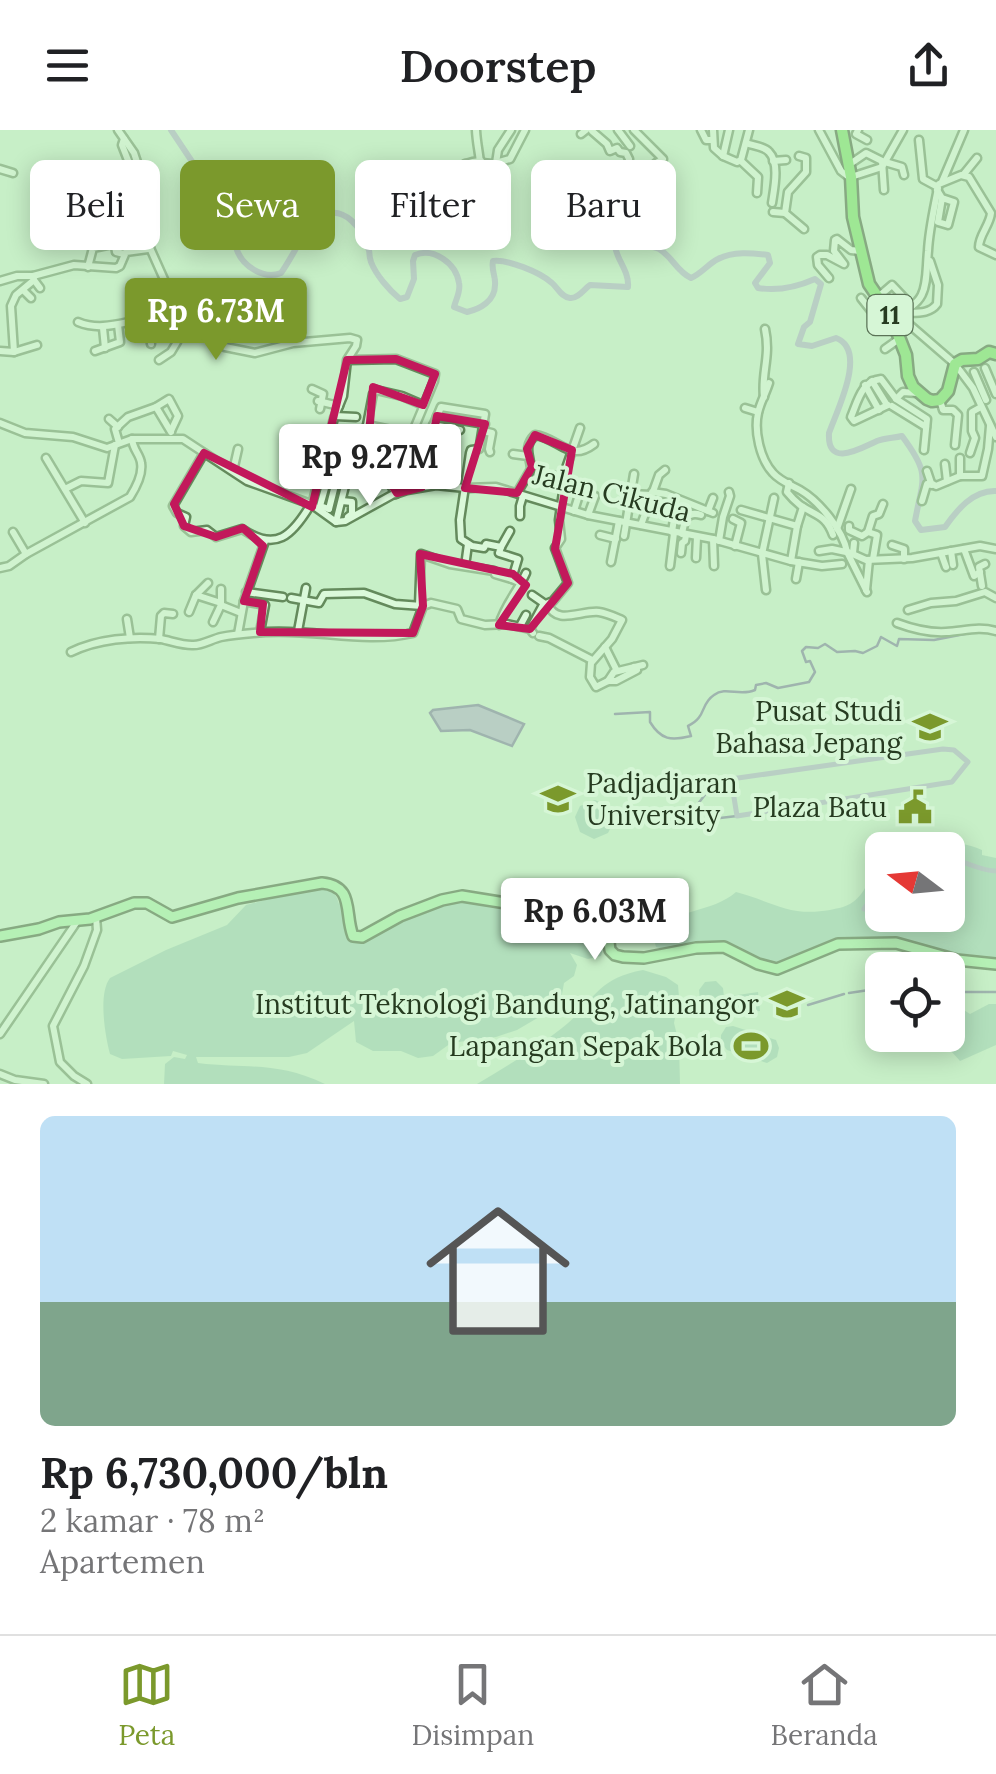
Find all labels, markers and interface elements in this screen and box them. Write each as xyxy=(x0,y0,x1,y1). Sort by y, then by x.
text: Doorstep xyxy=(399,37,597,94)
icon: menu xyxy=(40,38,95,93)
icon: share xyxy=(901,38,956,93)
chip: Beli xyxy=(30,160,160,250)
chip: Sewa xyxy=(180,160,335,250)
chip: Filter xyxy=(355,160,511,250)
chip: Baru xyxy=(531,160,676,250)
pin: Rp 6.73M xyxy=(113,278,319,363)
text: Rp 6.73M xyxy=(147,290,285,331)
road number: 11 xyxy=(868,295,912,335)
pin: Rp 9.27M xyxy=(267,424,473,509)
text: Rp 9.27M xyxy=(301,436,439,477)
street label: Jalan Cikuda xyxy=(528,456,695,530)
place label: Pusat Studi Bahasa Jepang xyxy=(715,693,903,761)
school or university icon: Pusat Studi Bahasa Jepang xyxy=(911,708,949,746)
place label: Padjadjaran University xyxy=(586,765,738,833)
school or university icon: Padjadjaran University xyxy=(539,780,577,818)
public building icon: Plaza Batu xyxy=(896,788,934,826)
place label: Plaza Batu xyxy=(753,789,887,825)
north arrow xyxy=(865,832,965,932)
map controls xyxy=(865,832,965,1052)
pin: Rp 6.03M xyxy=(492,878,698,963)
text: Rp 6.03M xyxy=(523,890,667,931)
button: locate xyxy=(865,952,965,1052)
school or university icon: Institut Teknologi Bandung, Jatinangor xyxy=(768,985,806,1023)
place label: Institut Teknologi Bandung, Jatinangor xyxy=(255,986,759,1022)
sports icon: Lapangan Sepak Bola xyxy=(732,1027,770,1065)
place label: Lapangan Sepak Bola xyxy=(449,1028,723,1064)
icon: home xyxy=(408,1181,588,1361)
text: Rp 6,730,000/bln xyxy=(40,1446,388,1500)
text: 2 kamar · 78 m² xyxy=(40,1500,265,1541)
text: Apartemen xyxy=(40,1541,205,1582)
tab: Peta xyxy=(118,1657,175,1753)
tab: Disimpan xyxy=(411,1657,534,1753)
tab: Beranda xyxy=(771,1657,878,1753)

